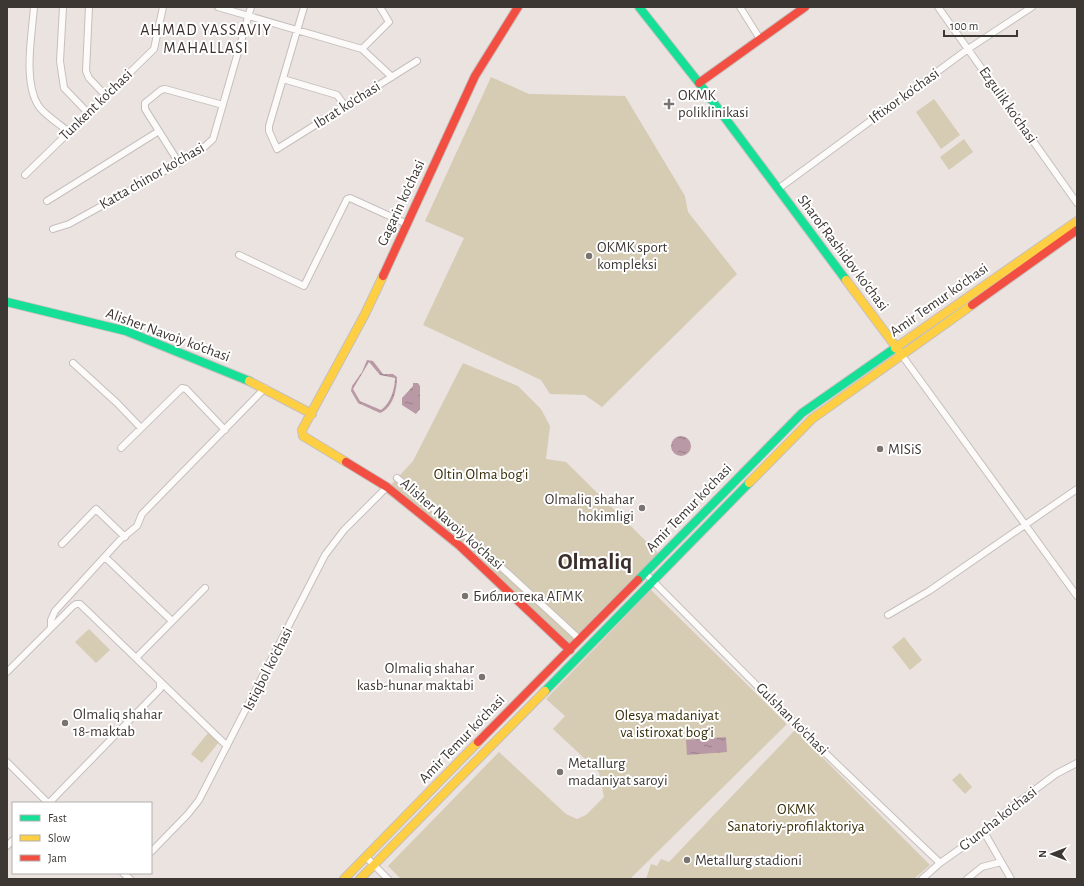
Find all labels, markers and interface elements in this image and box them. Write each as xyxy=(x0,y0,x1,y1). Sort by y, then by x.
scale bar xyxy=(944,12,1017,38)
text: 100 m xyxy=(950,20,978,32)
district label: AHMAD YASSAVIY MAHALLASI xyxy=(140,22,272,56)
street label: Ezgulik ko'chasi xyxy=(976,64,1040,146)
street label: Iftixor ko'chasi xyxy=(866,66,942,126)
street label: Tunkent ko'chasi xyxy=(57,67,135,143)
street label: Ibrat ko'chasi xyxy=(311,79,383,131)
place label: OKMK poliklinikasi xyxy=(678,88,749,120)
marker: OKMK poliklinikasi xyxy=(663,98,675,110)
street label: Katta chinor ko'chasi xyxy=(97,140,207,212)
street label: Gagarin ko'chasi xyxy=(375,158,427,248)
street label: Sharof Rashidov ko'chasi xyxy=(795,192,891,314)
place label: OKMK sport kompleksi xyxy=(597,240,667,272)
marker: OKMK sport kompleksi xyxy=(584,251,594,261)
street label: Amir Temur ko'chasi xyxy=(887,260,991,340)
street label: Alisher Navoiy ko'chasi xyxy=(104,306,232,364)
place label: MISiS xyxy=(888,442,922,457)
marker: MISiS xyxy=(875,444,885,454)
street label: Amir Temur ko'chasi xyxy=(643,461,735,555)
park label: Oltin Olma bog'i xyxy=(434,467,528,482)
street label: Alisher Navoiy ko'chasi xyxy=(398,475,506,573)
place label: Olmaliq shahar hokimligi xyxy=(545,492,634,524)
marker: Olmaliq shahar hokimligi xyxy=(637,503,647,513)
district label: Olmaliq xyxy=(558,551,632,574)
place label: Библиотека АГМК xyxy=(473,589,583,604)
marker: Библиотека АГМК xyxy=(460,591,470,601)
street label: Istiqbol ko'chasi xyxy=(241,625,295,713)
place label: Olmaliq shahar kasb-hunar maktabi xyxy=(357,661,474,693)
marker: Olmaliq shahar kasb-hunar maktabi xyxy=(477,672,487,682)
street label: Gulshan ko'chasi xyxy=(753,680,831,758)
street label: Amir Temur ko'chasi xyxy=(416,692,508,786)
place label: Olmaliq shahar 18-maktab xyxy=(73,707,162,739)
park label: Olesya madaniyat va istiroxat bog'i xyxy=(615,708,719,740)
marker: Olmaliq shahar 18-maktab xyxy=(60,718,70,728)
place label: Metallurg madaniyat saroyi xyxy=(568,756,668,788)
marker: Metallurg madaniyat saroyi xyxy=(555,767,565,777)
street label: G‘uncha ko'chasi xyxy=(956,784,1040,854)
legend xyxy=(12,802,152,874)
park label: OKMK Sanatoriy-profilaktoriya xyxy=(727,802,865,834)
text: Fast xyxy=(48,812,67,824)
text: Slow xyxy=(48,832,70,844)
north arrow xyxy=(1032,834,1072,874)
text: N xyxy=(1037,850,1048,858)
text: Jam xyxy=(48,852,67,864)
place label: Metallurg stadioni xyxy=(695,853,802,868)
marker: Metallurg stadioni xyxy=(682,855,692,865)

